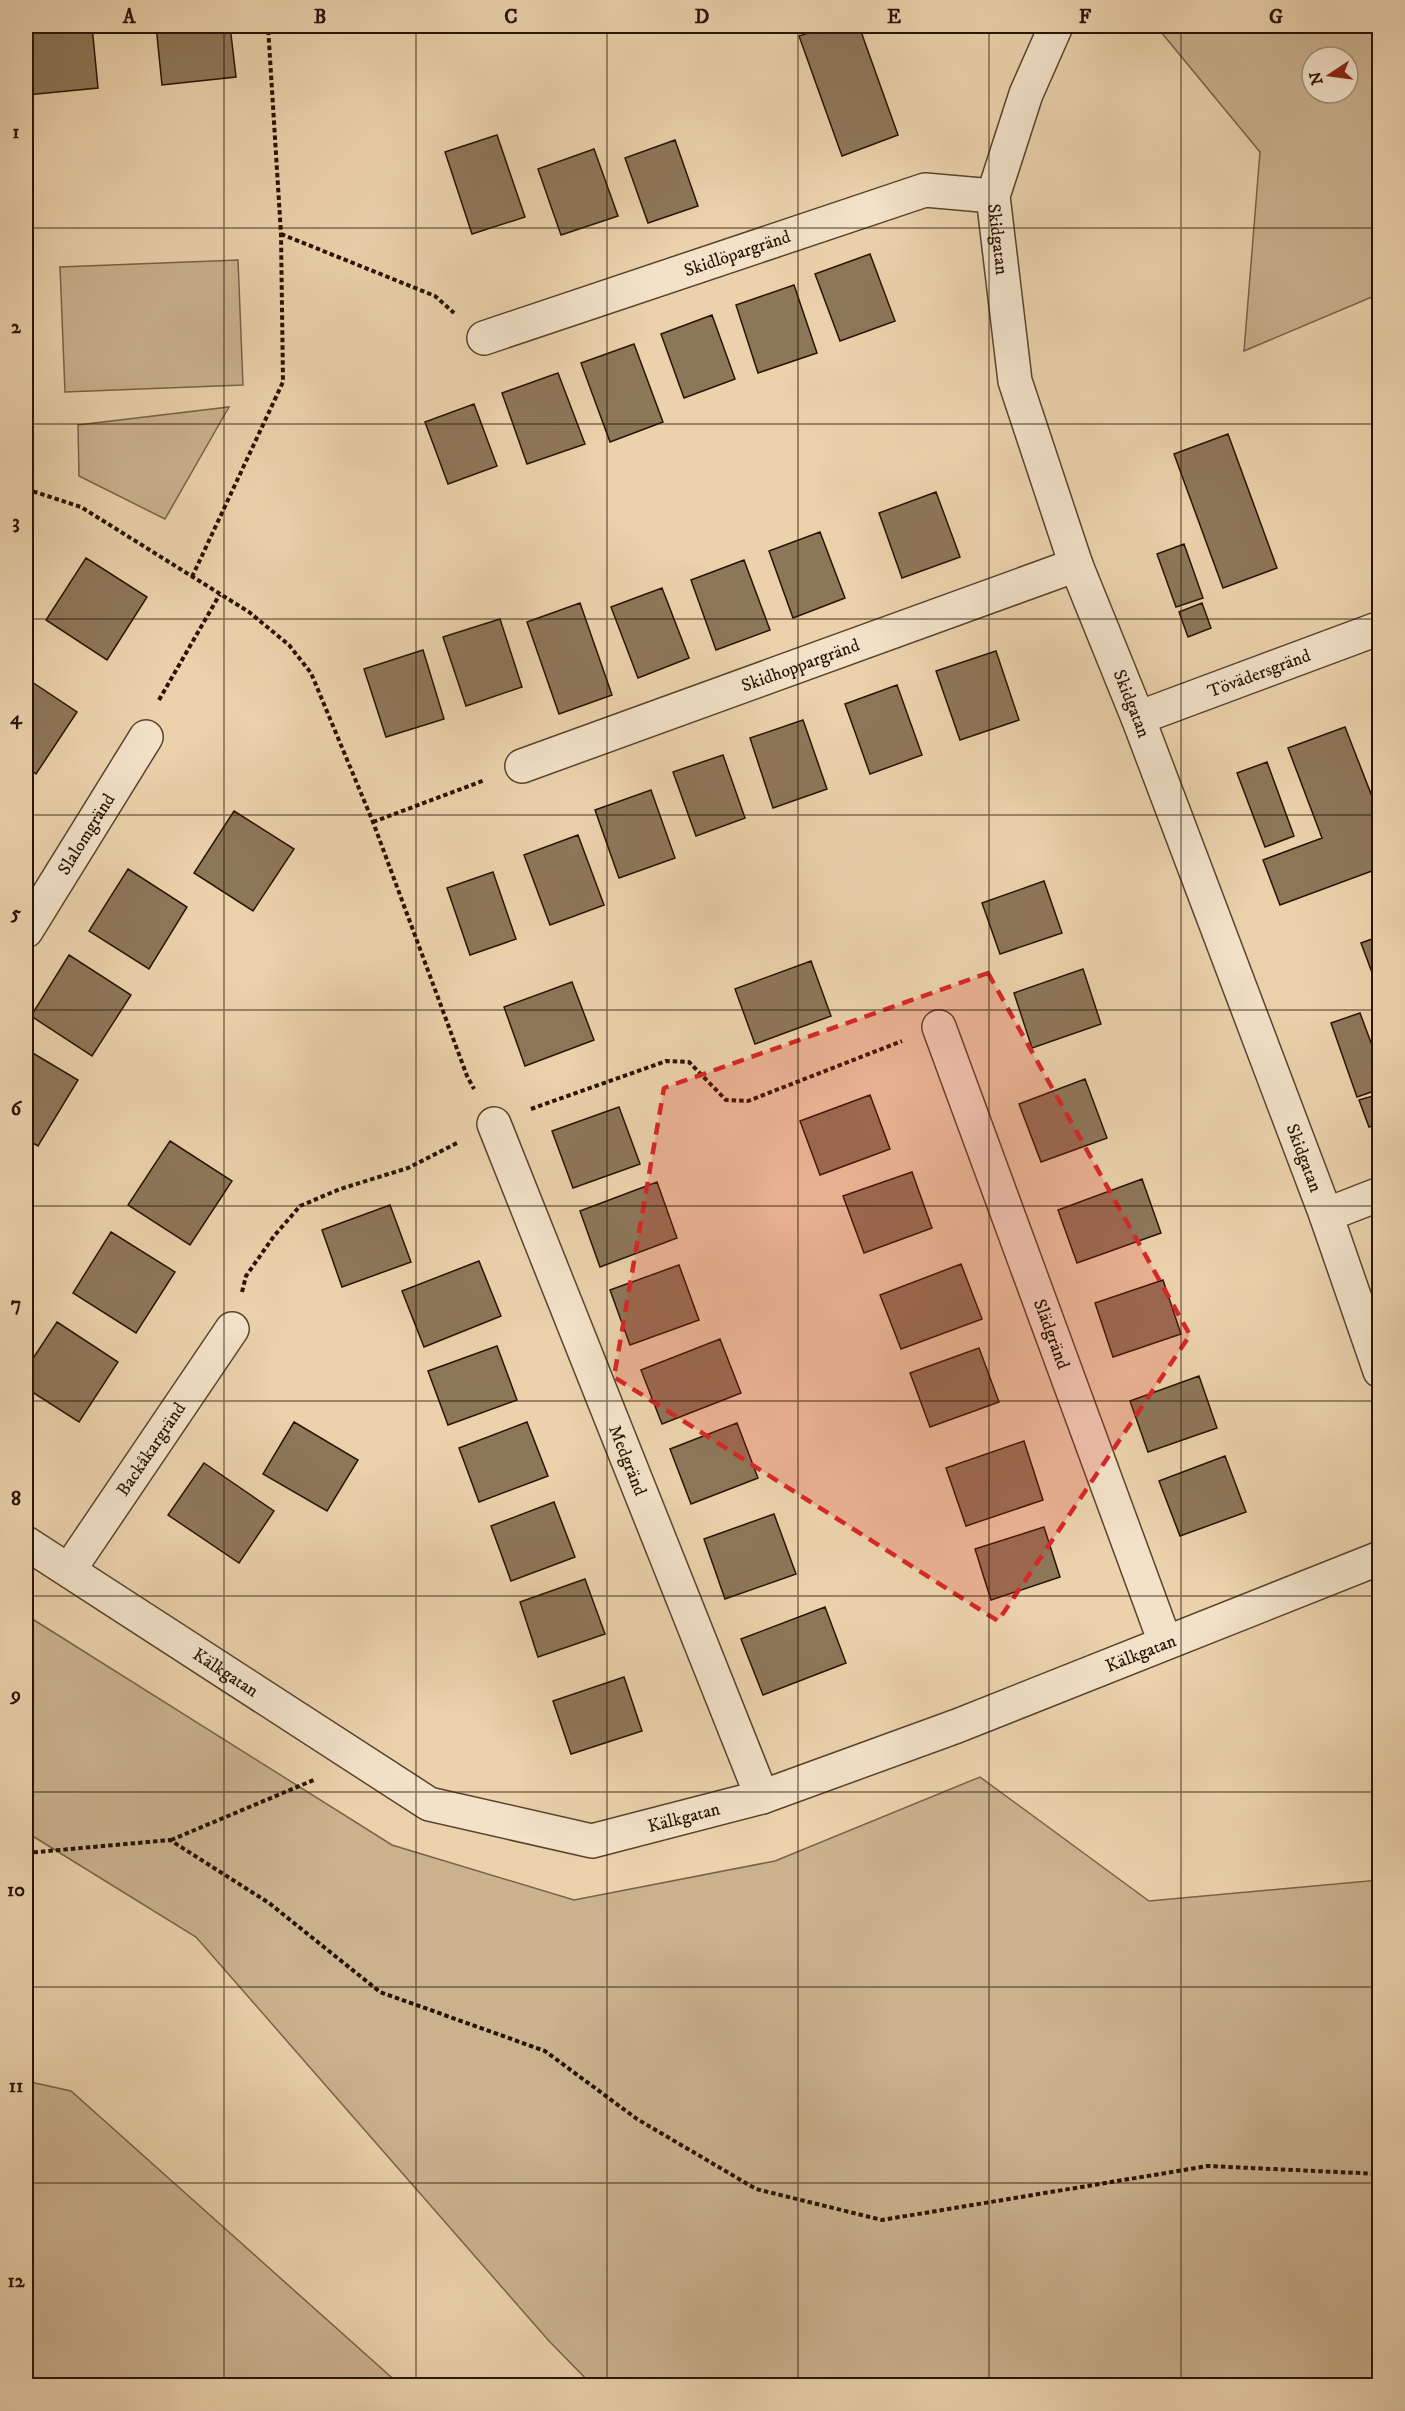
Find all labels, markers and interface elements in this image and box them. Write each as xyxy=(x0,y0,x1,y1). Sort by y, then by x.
text: A xyxy=(122,5,137,30)
text: B xyxy=(314,5,326,30)
text: C xyxy=(504,5,518,30)
text: D xyxy=(695,5,710,30)
text: E xyxy=(887,5,901,30)
text: F xyxy=(1079,5,1092,30)
text: G xyxy=(1269,5,1283,30)
north arrow xyxy=(1300,45,1360,105)
text: N xyxy=(1305,69,1328,87)
text: 1 xyxy=(12,120,20,145)
street label: Skidgatan xyxy=(982,203,1012,277)
street label: Skidlöpargränd xyxy=(681,226,794,282)
text: 2 xyxy=(11,315,22,340)
text: 3 xyxy=(12,510,20,535)
street label: Skidhoppargränd xyxy=(739,634,863,697)
street label: Tövädersgränd xyxy=(1205,645,1314,703)
street label: Skidgatan xyxy=(1108,667,1155,741)
text: 4 xyxy=(10,706,23,731)
street label: Slalomgränd xyxy=(53,790,120,879)
text: 5 xyxy=(10,901,21,926)
text: 6 xyxy=(11,1097,23,1122)
street label: Skidgatan xyxy=(1281,1121,1327,1196)
text: 7 xyxy=(11,1292,21,1317)
street label: Slädgränd xyxy=(1028,1296,1074,1372)
street label: Backåkargränd xyxy=(112,1399,191,1501)
street label: Medgränd xyxy=(603,1422,651,1499)
text: 8 xyxy=(11,1487,21,1512)
street label: Kälkgatan xyxy=(1103,1630,1180,1678)
street label: Kälkgatan xyxy=(188,1644,263,1703)
text: 9 xyxy=(9,1683,21,1708)
street label: Kälkgatan xyxy=(645,1798,723,1838)
text: 10 xyxy=(7,1878,25,1903)
text: 11 xyxy=(9,2074,23,2099)
text: 12 xyxy=(7,2269,26,2294)

